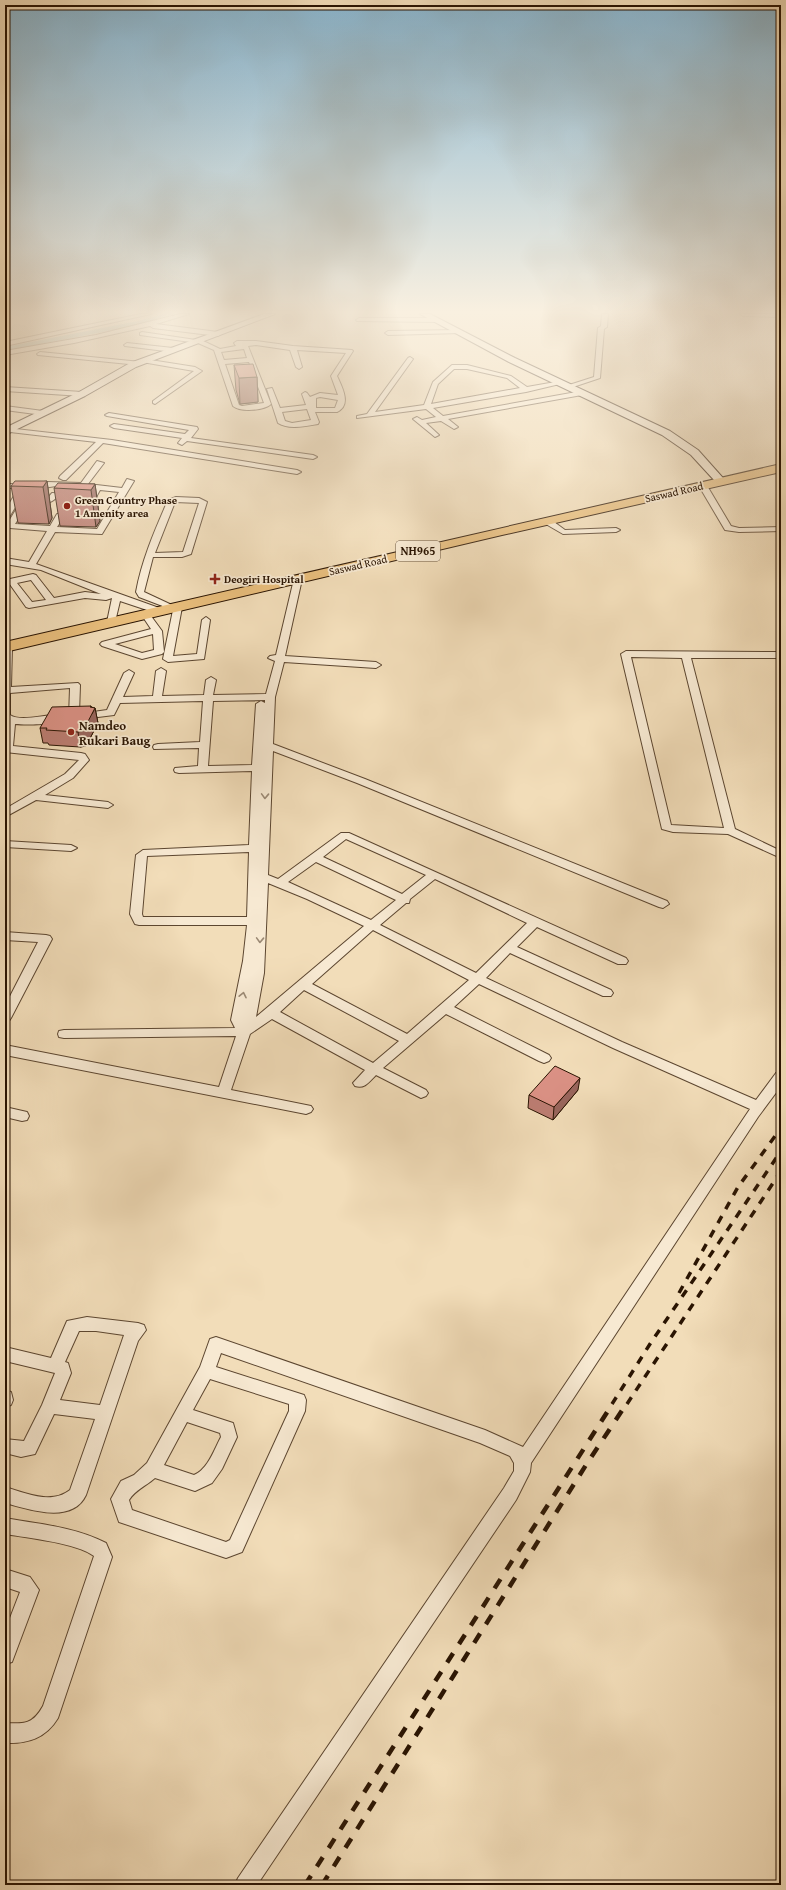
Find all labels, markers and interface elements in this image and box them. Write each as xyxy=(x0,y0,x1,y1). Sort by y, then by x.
street label: Saswad Road xyxy=(643,478,705,506)
place label: Green Country Phase 1 Amenity area xyxy=(75,492,178,521)
marker: Green Country Phase 1 Amenity area xyxy=(62,501,72,511)
road number: NH965 xyxy=(396,541,440,561)
street label: Saswad Road xyxy=(327,551,389,579)
place label: Deogiri Hospital xyxy=(224,571,304,587)
marker: Deogiri Hospital xyxy=(209,573,221,585)
place label: Namdeo Rukari Baug xyxy=(79,716,151,750)
marker: Namdeo Rukari Baug xyxy=(66,727,76,737)
one-way arrow xyxy=(261,793,269,799)
one-way arrow xyxy=(255,937,264,943)
one-way arrow xyxy=(238,991,246,998)

